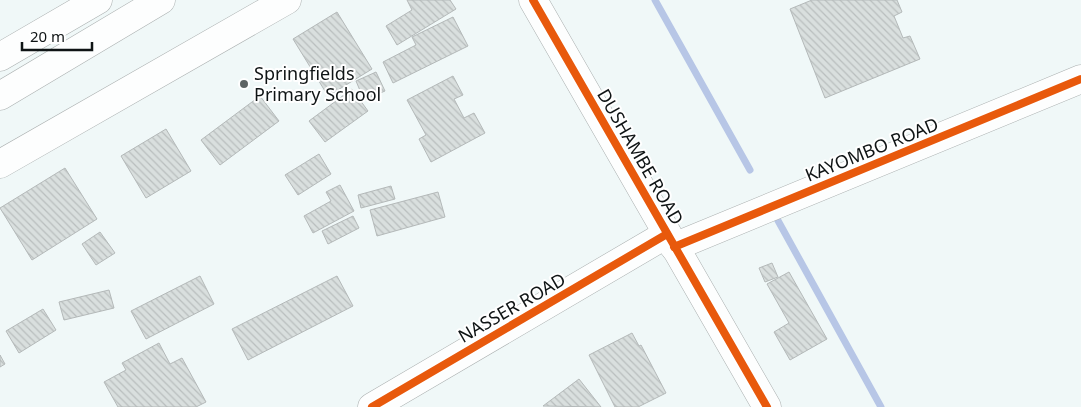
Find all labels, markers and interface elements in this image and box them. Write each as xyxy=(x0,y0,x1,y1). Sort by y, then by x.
scale bar xyxy=(22,20,92,52)
text: 20 m xyxy=(30,26,65,46)
place label: Springfields Primary School xyxy=(254,61,381,106)
marker: Springfields Primary School xyxy=(238,78,250,90)
street label: DUSHAMBE ROAD xyxy=(592,84,690,229)
street label: KAYOMBO ROAD xyxy=(801,111,942,187)
street label: NASSER ROAD xyxy=(453,267,570,348)

